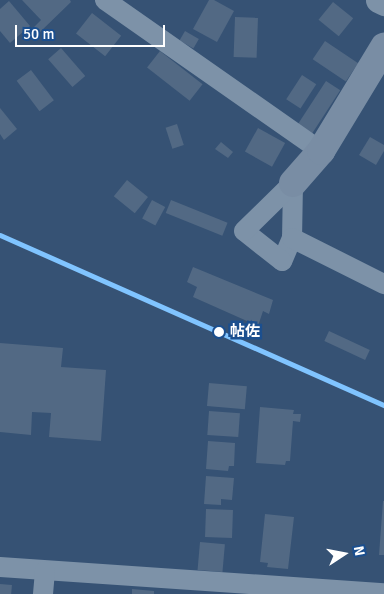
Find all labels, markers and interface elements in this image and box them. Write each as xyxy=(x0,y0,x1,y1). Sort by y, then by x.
scale bar xyxy=(18,15,168,47)
text: 50 m xyxy=(23,25,54,43)
place label: 帖佐 xyxy=(230,323,260,341)
marker: 帖佐 xyxy=(212,325,226,339)
north arrow xyxy=(319,529,369,579)
text: N xyxy=(350,545,368,557)

